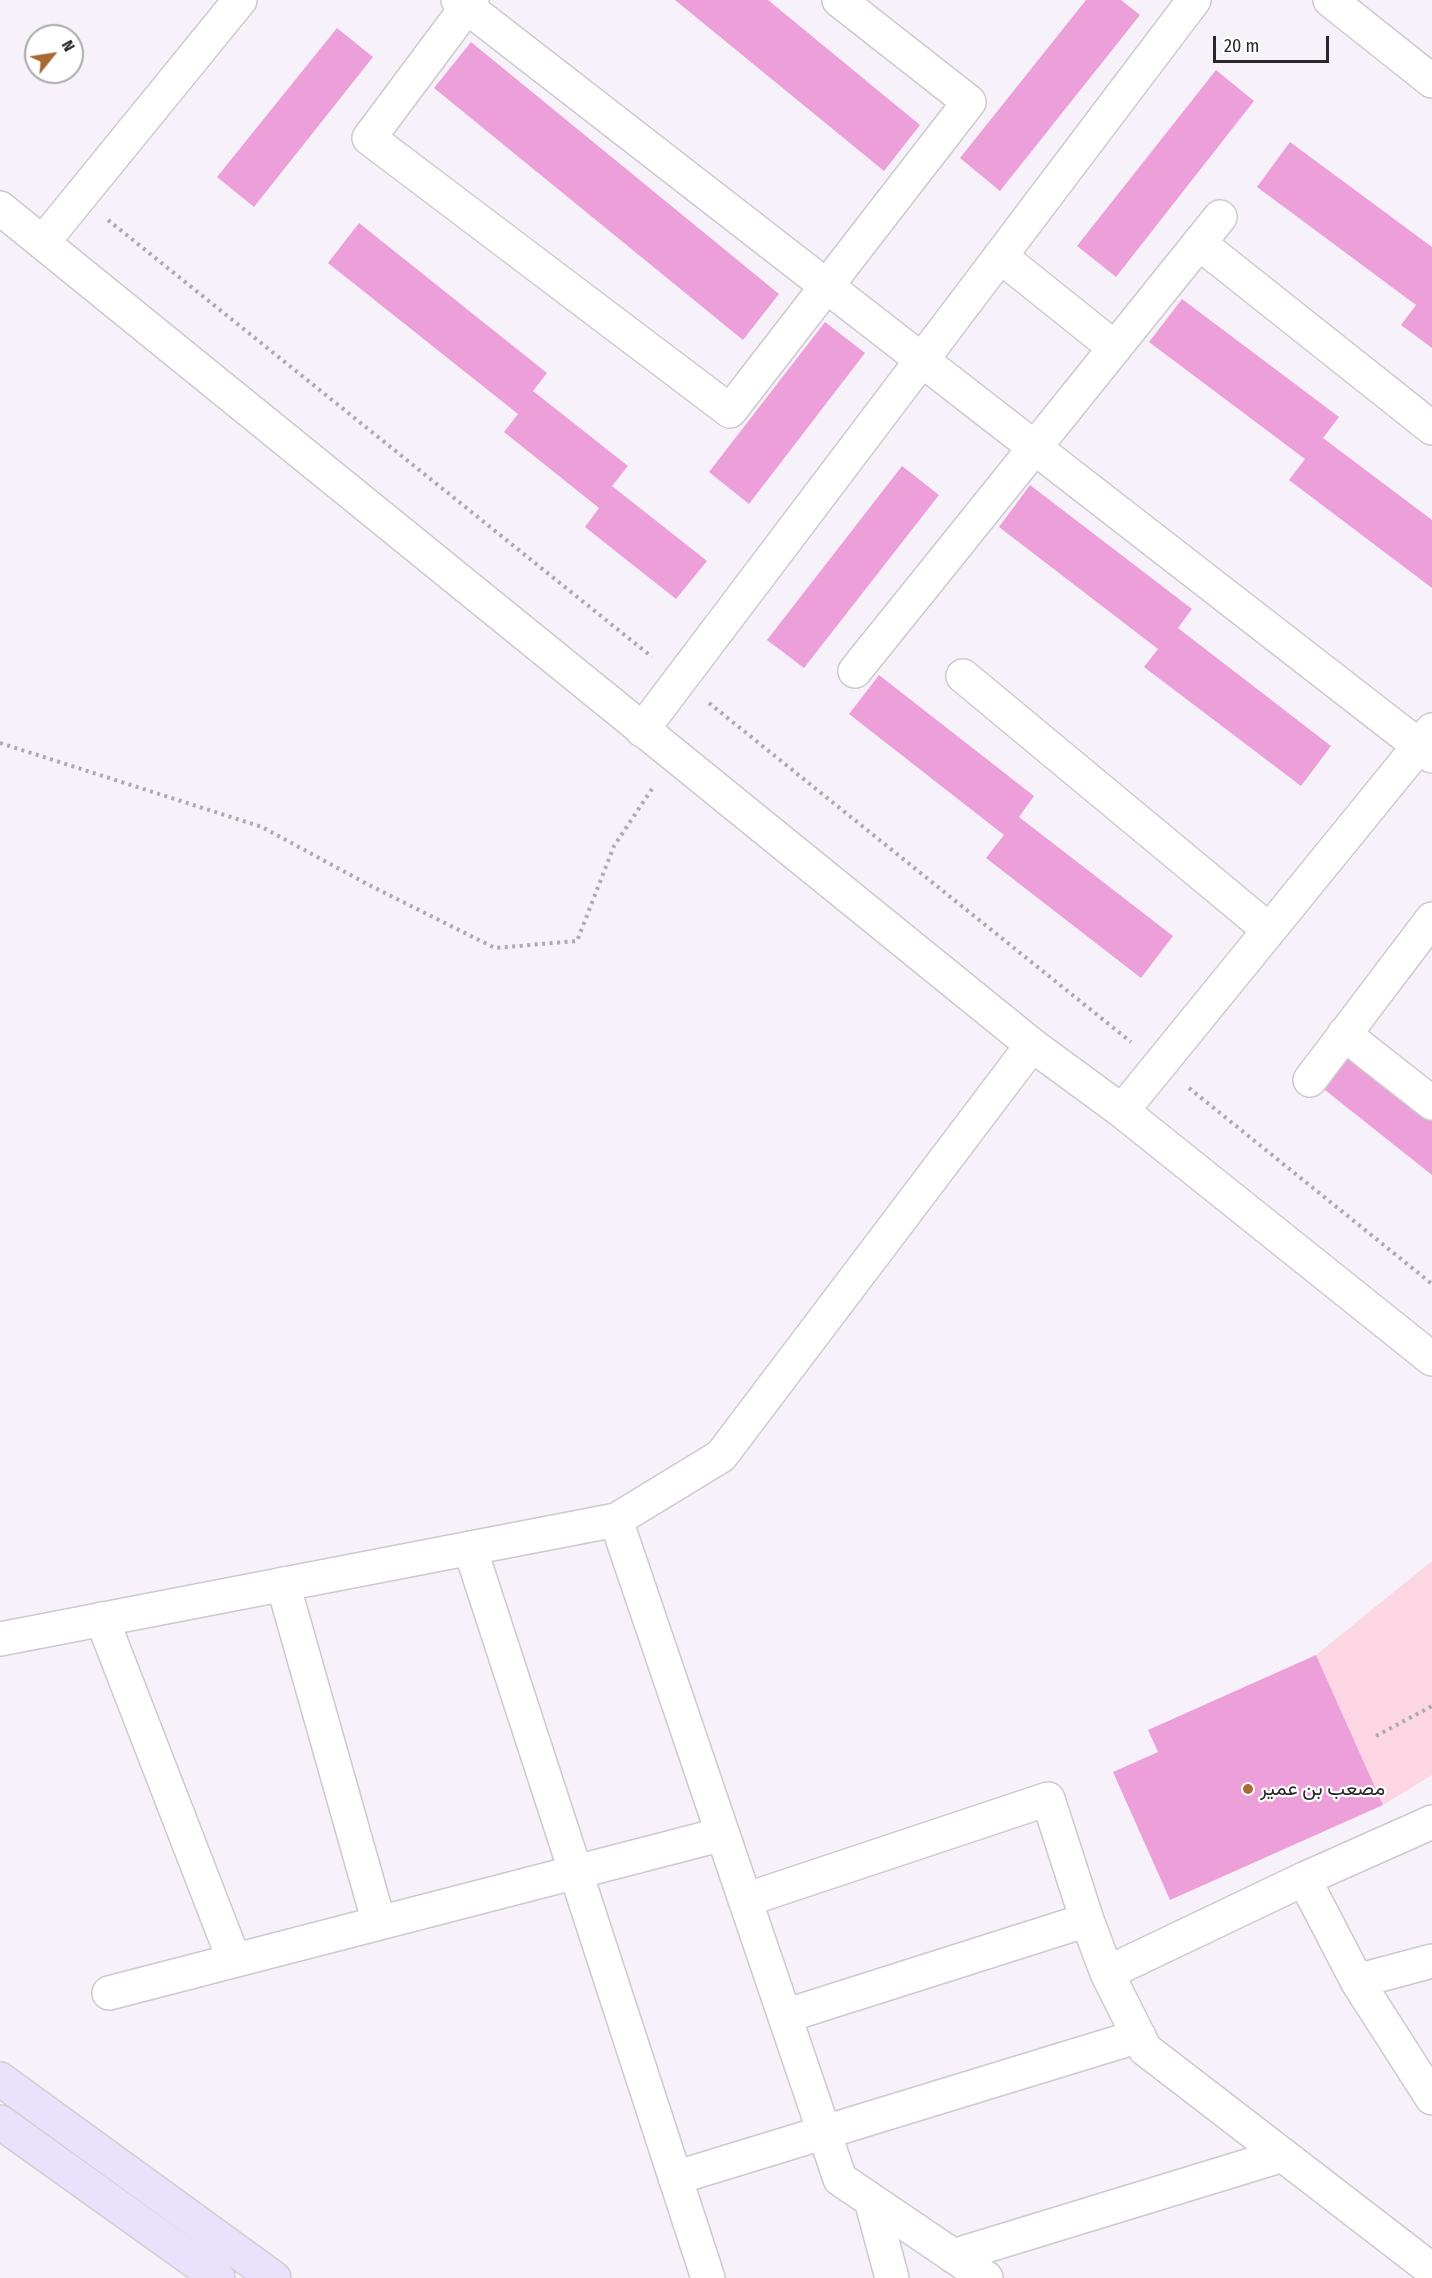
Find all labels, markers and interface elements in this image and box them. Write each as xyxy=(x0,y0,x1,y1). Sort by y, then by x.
north arrow xyxy=(24,24,84,84)
scale bar xyxy=(1216,24,1332,62)
text: 20 m xyxy=(1224,35,1259,57)
text: N xyxy=(58,37,79,55)
place label: مصعب بن عمير xyxy=(1260,1777,1385,1801)
marker: مصعب بن عمير xyxy=(1241,1782,1255,1796)

